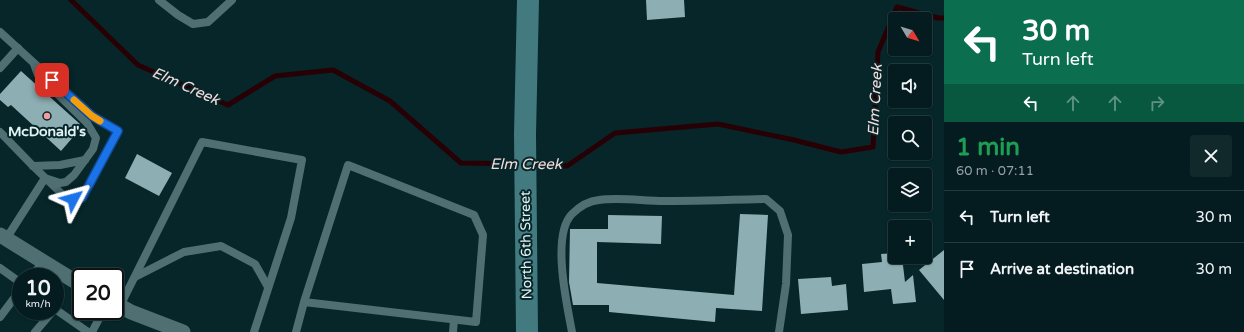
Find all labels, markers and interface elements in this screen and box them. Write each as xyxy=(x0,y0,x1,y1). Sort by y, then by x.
north arrow xyxy=(888,12,932,56)
map controls xyxy=(888,12,932,264)
text: 30 m xyxy=(1022,14,1090,48)
icon: left xyxy=(956,16,1008,68)
text: Turn left xyxy=(1022,48,1094,70)
water label: Elm Creek xyxy=(864,62,886,136)
pin xyxy=(35,63,69,97)
water label: Elm Creek xyxy=(149,63,224,110)
button: sound xyxy=(888,64,932,108)
icon: arrive xyxy=(41,69,63,91)
icon: left xyxy=(1020,92,1042,114)
icon: ahead xyxy=(1062,92,1084,114)
icon: ahead xyxy=(1104,92,1126,114)
icon: right xyxy=(1146,92,1168,114)
marker: McDonald's xyxy=(42,111,52,121)
button: search xyxy=(888,116,932,160)
place label: McDonald's xyxy=(8,123,86,140)
text: 1 min xyxy=(956,133,1020,162)
button: close xyxy=(1190,135,1232,177)
water label: Elm Creek xyxy=(490,155,564,173)
text: 60 m · 07:11 xyxy=(956,163,1034,179)
button: layers xyxy=(888,168,932,212)
position arrow xyxy=(52,178,94,220)
street label: North 6th Street xyxy=(517,190,535,300)
icon: left xyxy=(956,206,978,228)
text: Turn left xyxy=(990,208,1050,226)
text: 30 m xyxy=(1195,208,1232,226)
button: + xyxy=(888,220,932,264)
icon: arrive xyxy=(956,258,978,280)
text: Arrive at destination xyxy=(990,260,1134,278)
text: 30 m xyxy=(1195,260,1232,278)
speed limit sign: 20 xyxy=(72,268,124,320)
text: 10 xyxy=(25,277,51,301)
text: km/h xyxy=(25,298,51,310)

